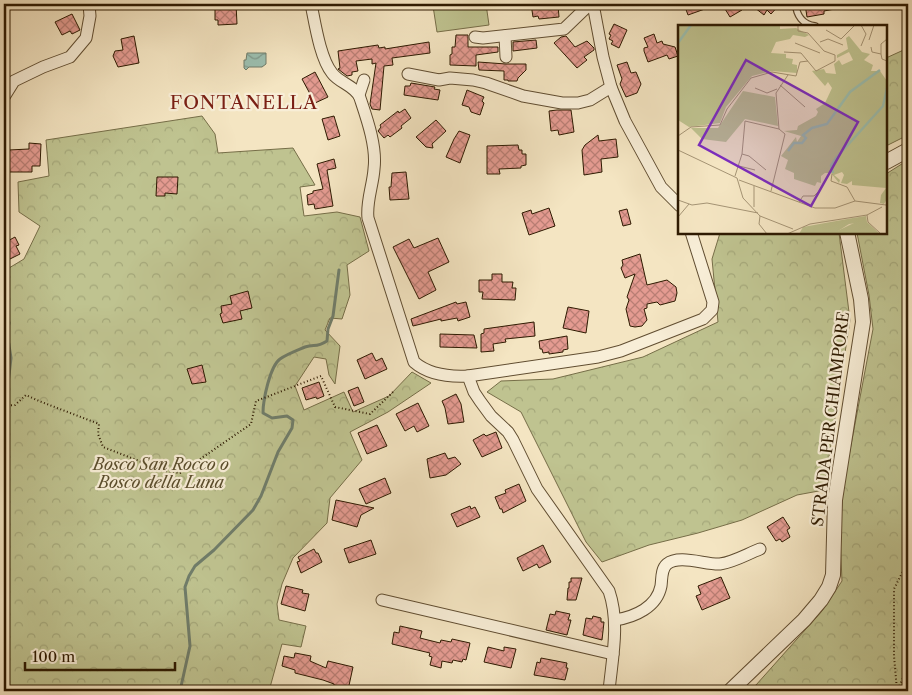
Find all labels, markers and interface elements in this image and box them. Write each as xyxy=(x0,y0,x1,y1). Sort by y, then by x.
inset map xyxy=(678,25,887,234)
district label: FONTANELLA xyxy=(170,91,318,114)
street label: STRADA PER CHIAMPORE xyxy=(807,310,853,528)
park label: Bosco San Rocco o Bosco della Luna xyxy=(91,454,229,492)
scale bar xyxy=(25,640,175,672)
text: 100 m xyxy=(32,647,75,666)

